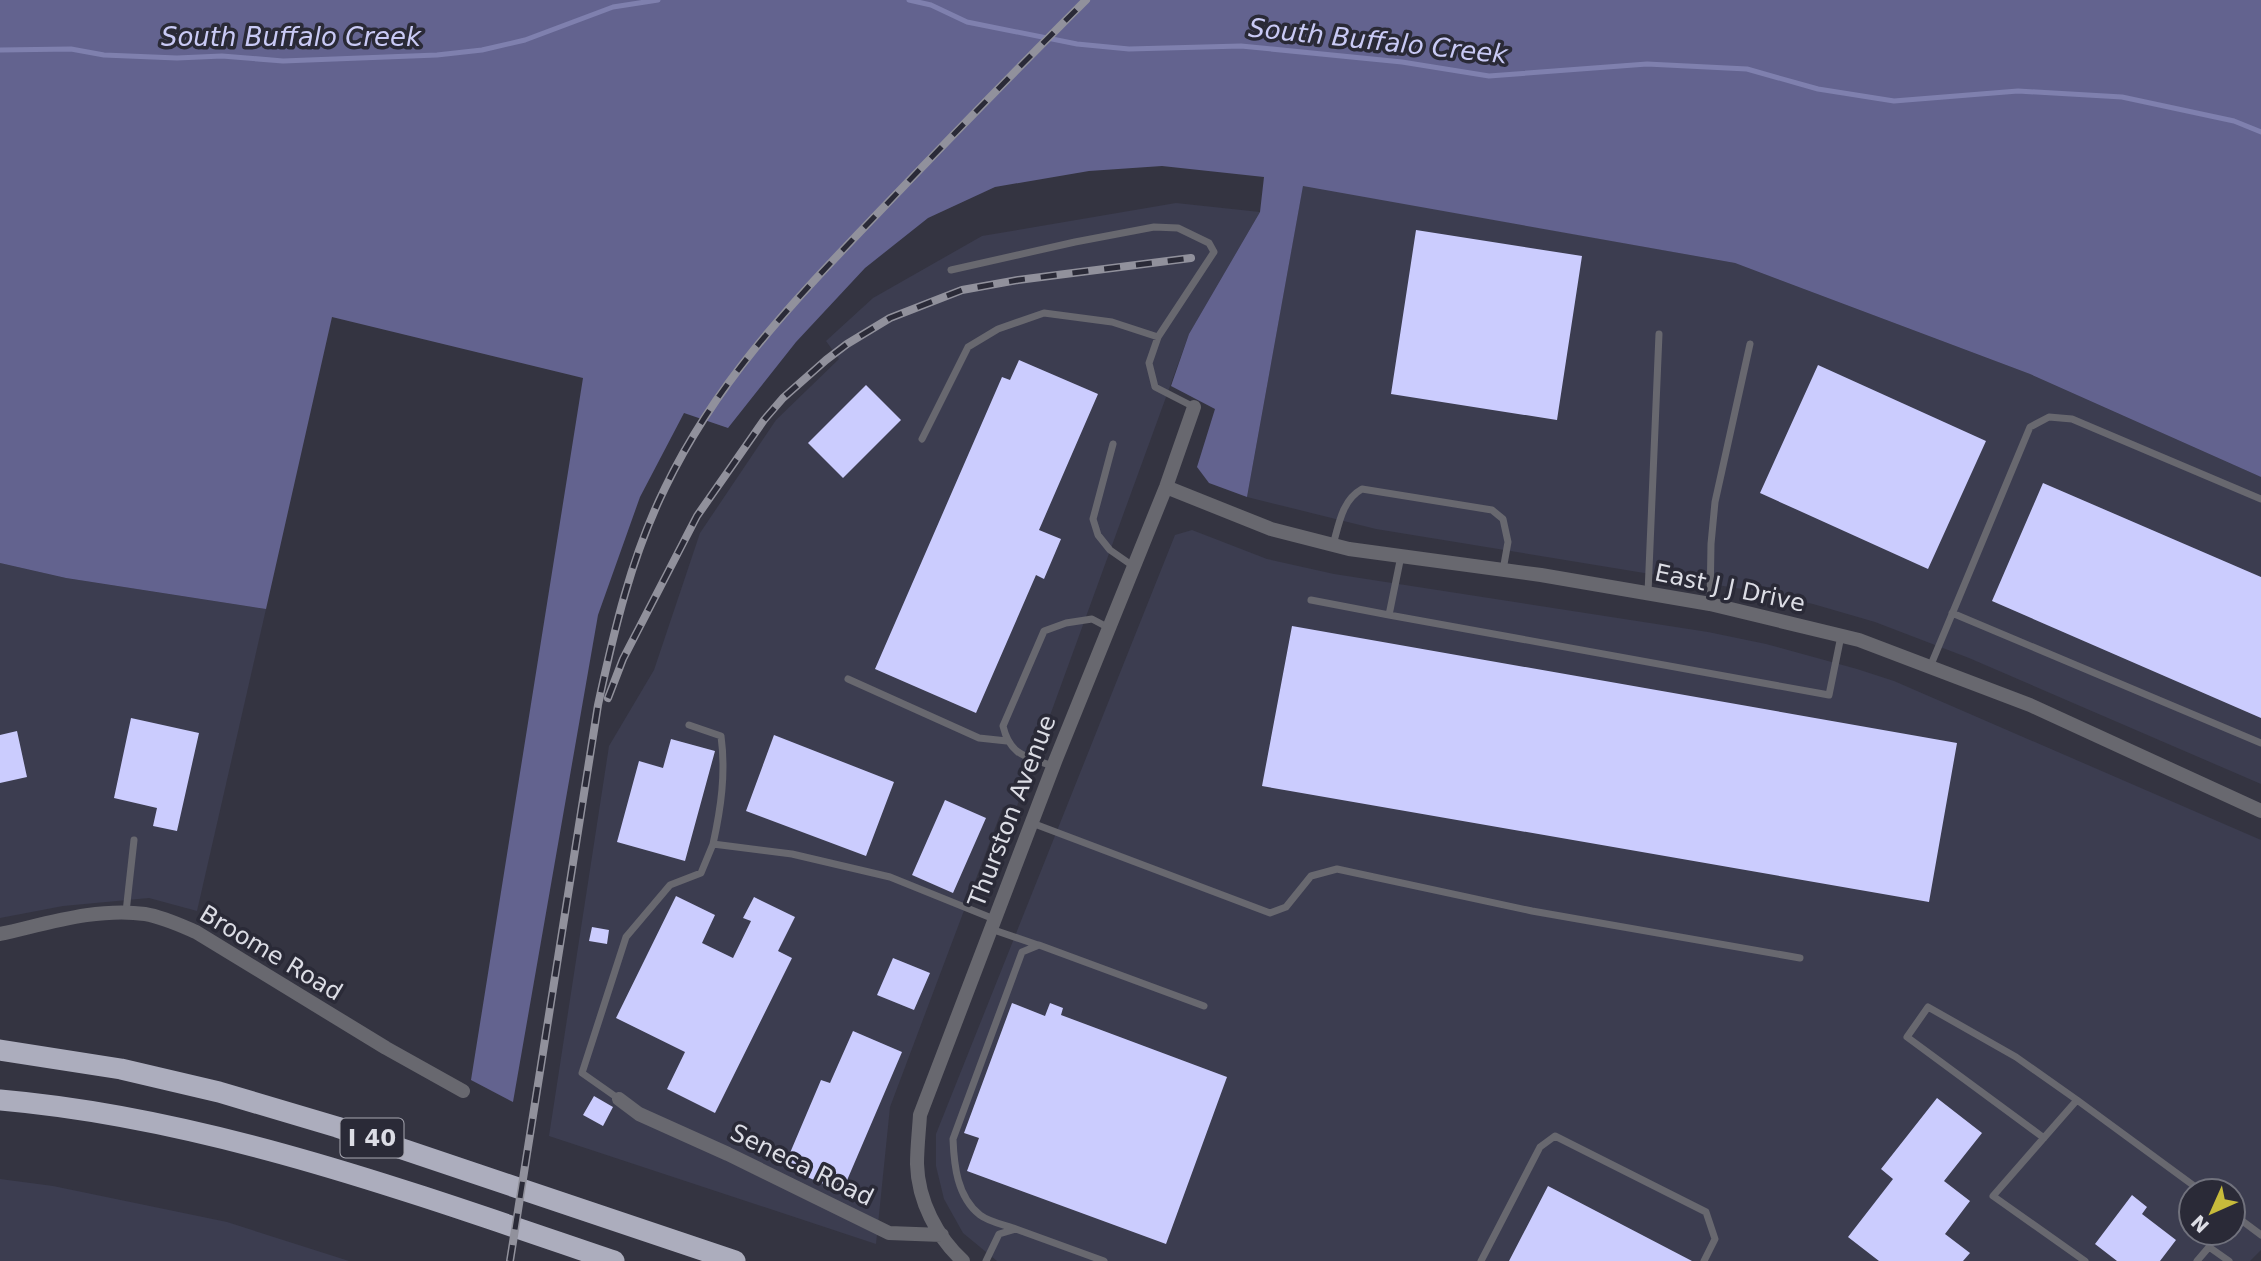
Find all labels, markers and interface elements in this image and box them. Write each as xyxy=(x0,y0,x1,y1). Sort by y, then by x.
water label: South Buffalo Creek xyxy=(1247,12,1510,70)
water label: South Buffalo Creek xyxy=(161,22,422,52)
street label: East J J Drive xyxy=(1652,558,1808,618)
street label: Thurston Avenue xyxy=(962,711,1062,912)
street label: Broome Road xyxy=(195,899,347,1007)
street label: Seneca Road xyxy=(726,1118,878,1212)
road number: I 40 xyxy=(340,1119,404,1158)
north arrow xyxy=(2177,1177,2247,1247)
text: N xyxy=(2187,1211,2213,1237)

